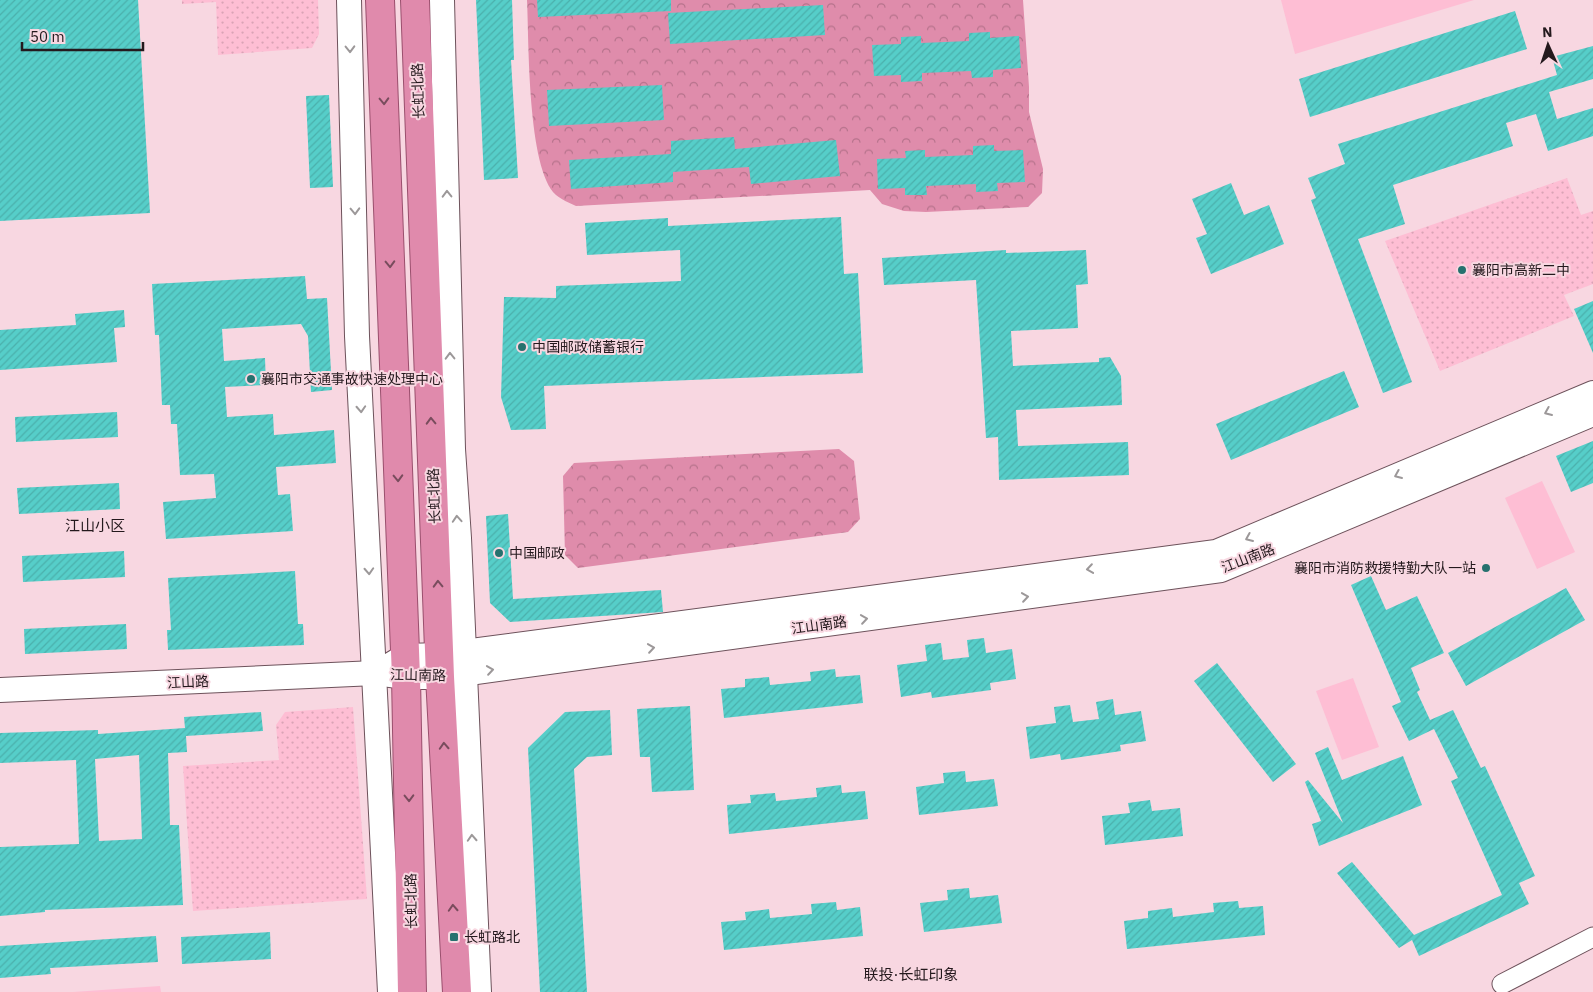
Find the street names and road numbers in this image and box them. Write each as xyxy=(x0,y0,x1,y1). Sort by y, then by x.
street label: 长虹北路 xyxy=(408,63,428,119)
street label: 长虹北路 xyxy=(424,468,444,524)
street label: 江山南路 xyxy=(1219,540,1277,576)
street label: 江山南路 xyxy=(790,612,848,638)
street label: 江山南路 xyxy=(390,666,446,684)
street label: 江山路 xyxy=(167,672,209,692)
street label: 长虹北路 xyxy=(402,873,420,929)

